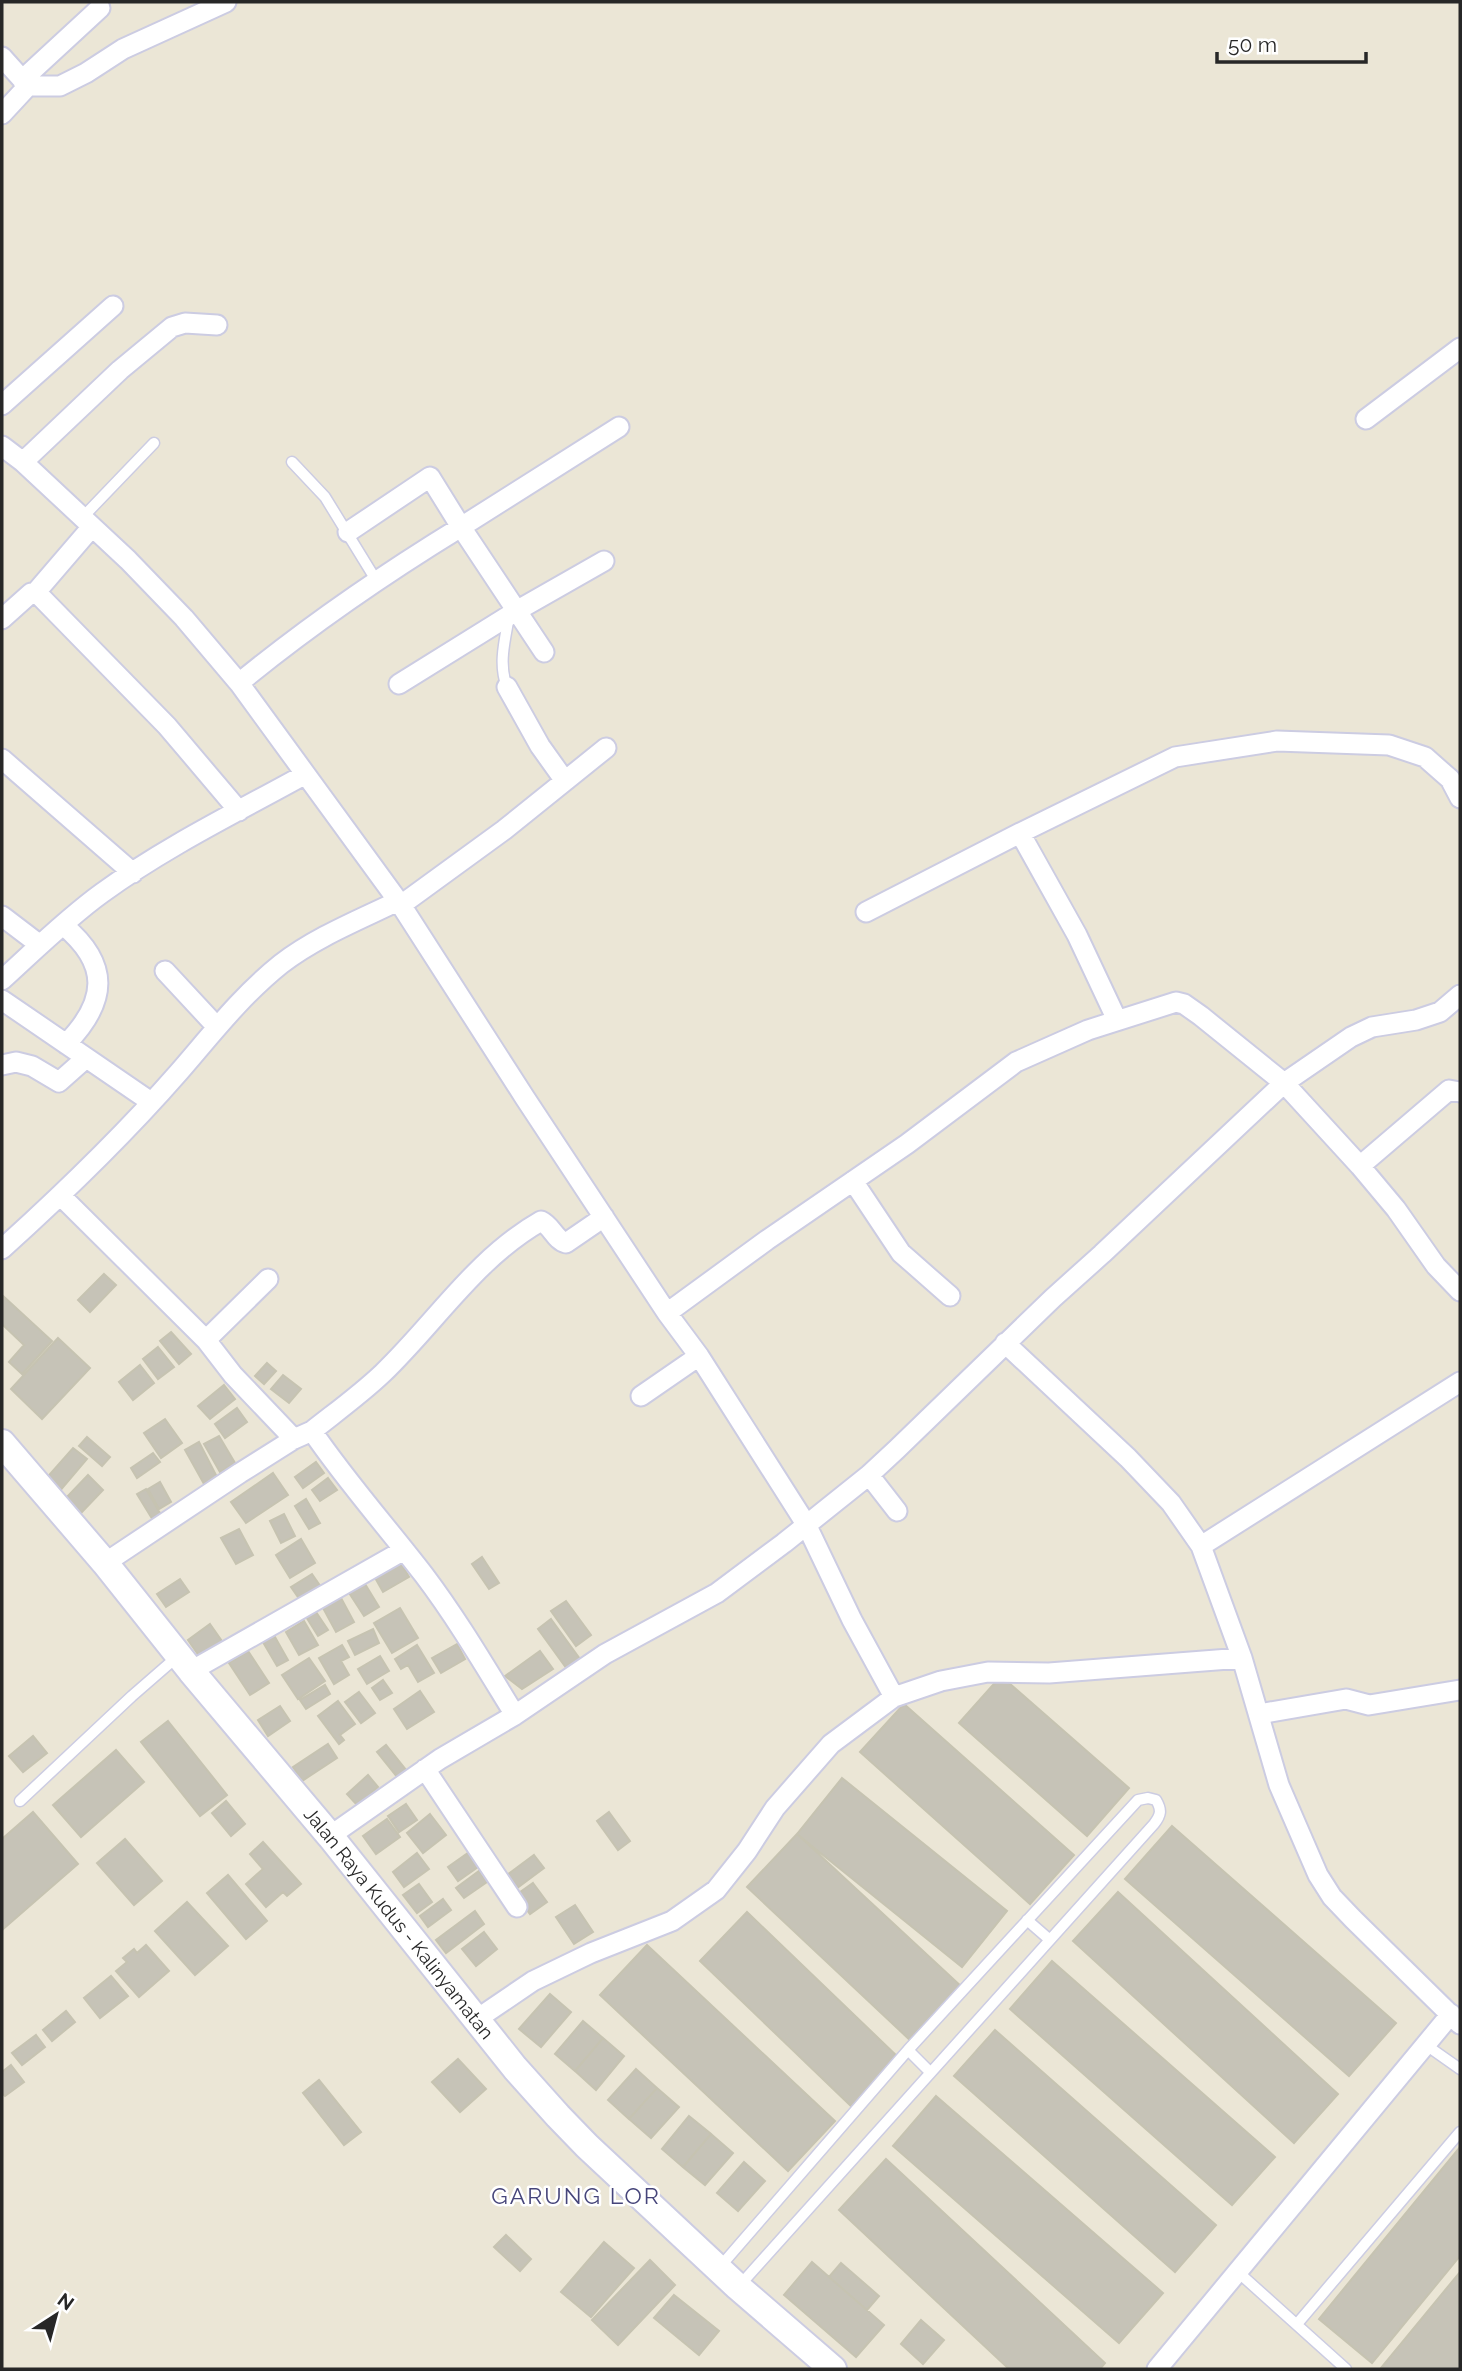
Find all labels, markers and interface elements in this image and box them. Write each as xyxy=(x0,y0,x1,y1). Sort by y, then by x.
scale bar xyxy=(1217,21,1366,65)
text: 50 m xyxy=(1228,32,1277,57)
street label: Jalan Raya Kudus - Kalinyamatan xyxy=(300,1803,498,2043)
district label: GARUNG LOR xyxy=(491,2182,661,2209)
north arrow xyxy=(21,2280,91,2350)
text: N xyxy=(54,2288,78,2314)

